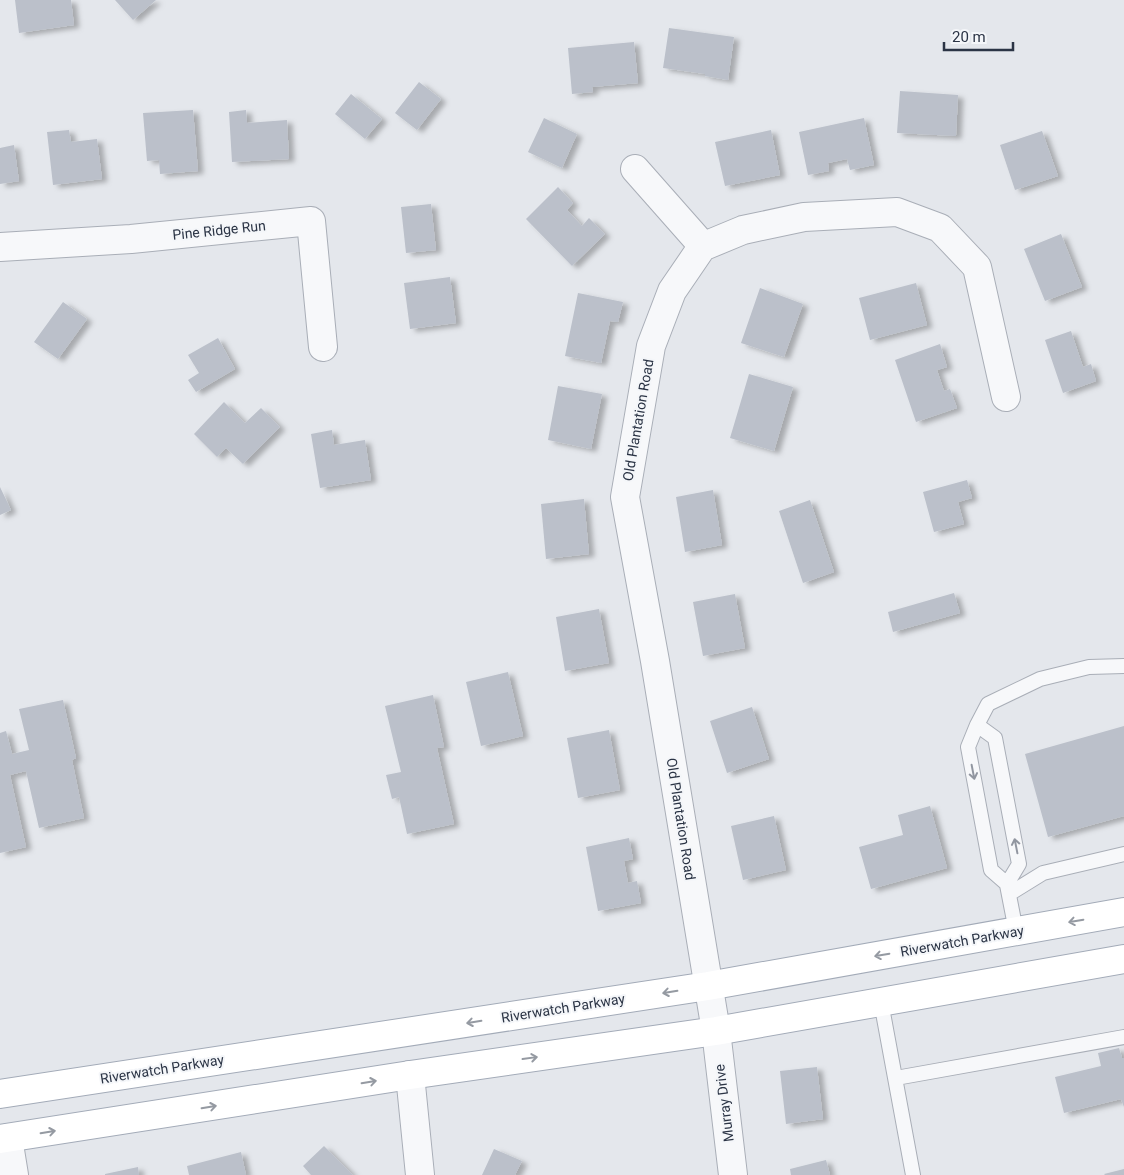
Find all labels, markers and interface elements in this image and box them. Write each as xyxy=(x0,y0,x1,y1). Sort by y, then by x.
scale bar xyxy=(944,20,1013,52)
text: 20 m xyxy=(952,28,986,46)
street label: Pine Ridge Run xyxy=(172,217,266,243)
street label: Old Plantation Road xyxy=(619,358,657,482)
street label: Old Plantation Road xyxy=(663,757,699,881)
one-way arrow xyxy=(968,764,978,780)
one-way arrow xyxy=(1011,838,1020,854)
one-way arrow xyxy=(1068,916,1084,926)
street label: Riverwatch Parkway xyxy=(899,922,1025,960)
one-way arrow xyxy=(874,950,890,960)
one-way arrow xyxy=(662,987,678,997)
street label: Riverwatch Parkway xyxy=(500,990,626,1026)
one-way arrow xyxy=(467,1017,483,1027)
street label: Riverwatch Parkway xyxy=(99,1051,225,1087)
one-way arrow xyxy=(522,1053,538,1063)
street label: Murray Drive xyxy=(711,1063,737,1143)
one-way arrow xyxy=(361,1076,377,1086)
one-way arrow xyxy=(200,1101,216,1111)
one-way arrow xyxy=(40,1126,56,1136)

